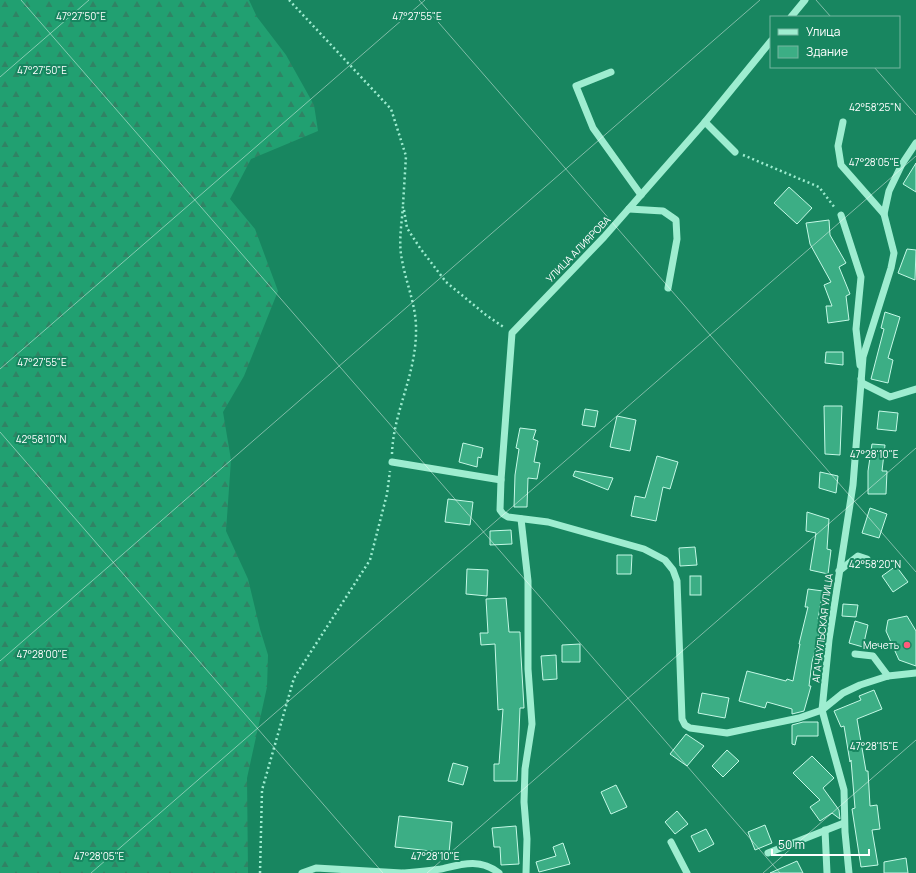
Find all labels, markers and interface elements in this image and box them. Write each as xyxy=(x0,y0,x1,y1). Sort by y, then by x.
text: 47°27'50"E xyxy=(56,9,106,23)
text: 47°27'55"E xyxy=(392,9,442,23)
legend xyxy=(770,16,900,68)
text: Улица xyxy=(806,23,840,40)
text: Здание xyxy=(806,43,848,60)
text: 47°27'50"E xyxy=(17,63,67,77)
text: 42°58'25"N xyxy=(849,100,901,114)
text: 47°28'05"E xyxy=(849,155,900,169)
street label: УЛИЦА АЛИЯРОВА xyxy=(543,212,614,285)
text: 47°27'55"E xyxy=(17,355,67,369)
text: 42°58'10"N xyxy=(16,432,66,446)
text: 47°28'10"E xyxy=(850,447,899,461)
text: 42°58'20"N xyxy=(849,557,901,571)
street label: АГАЧАУЛЬСКАЯ УЛИЦА xyxy=(808,572,836,683)
place label: Мечеть xyxy=(863,638,899,652)
marker: Мечеть xyxy=(902,640,912,650)
text: 47°28'00"E xyxy=(17,647,68,661)
text: 47°28'15"E xyxy=(850,739,898,753)
scale bar xyxy=(772,831,869,857)
text: 50 m xyxy=(778,836,805,853)
text: 47°28'05"E xyxy=(74,849,125,863)
text: 47°28'10"E xyxy=(411,849,460,863)

